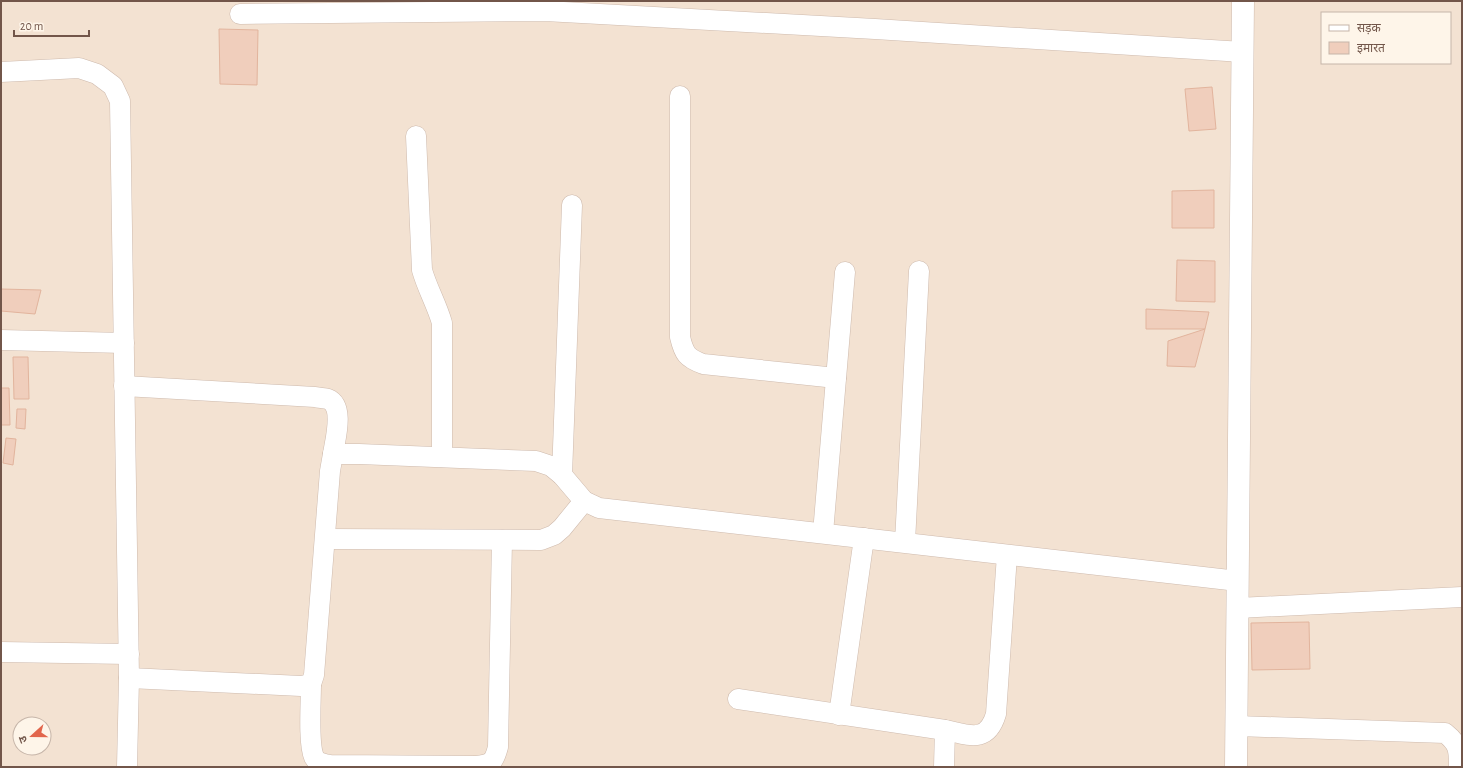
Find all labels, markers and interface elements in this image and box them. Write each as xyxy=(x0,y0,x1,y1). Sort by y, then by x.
scale bar xyxy=(14,12,89,38)
legend xyxy=(1321,12,1451,64)
text: 20 m xyxy=(20,20,43,32)
text: सड़क xyxy=(1357,22,1382,35)
text: इमारत xyxy=(1357,42,1386,55)
north arrow xyxy=(12,716,52,756)
text: उ xyxy=(17,734,29,744)

